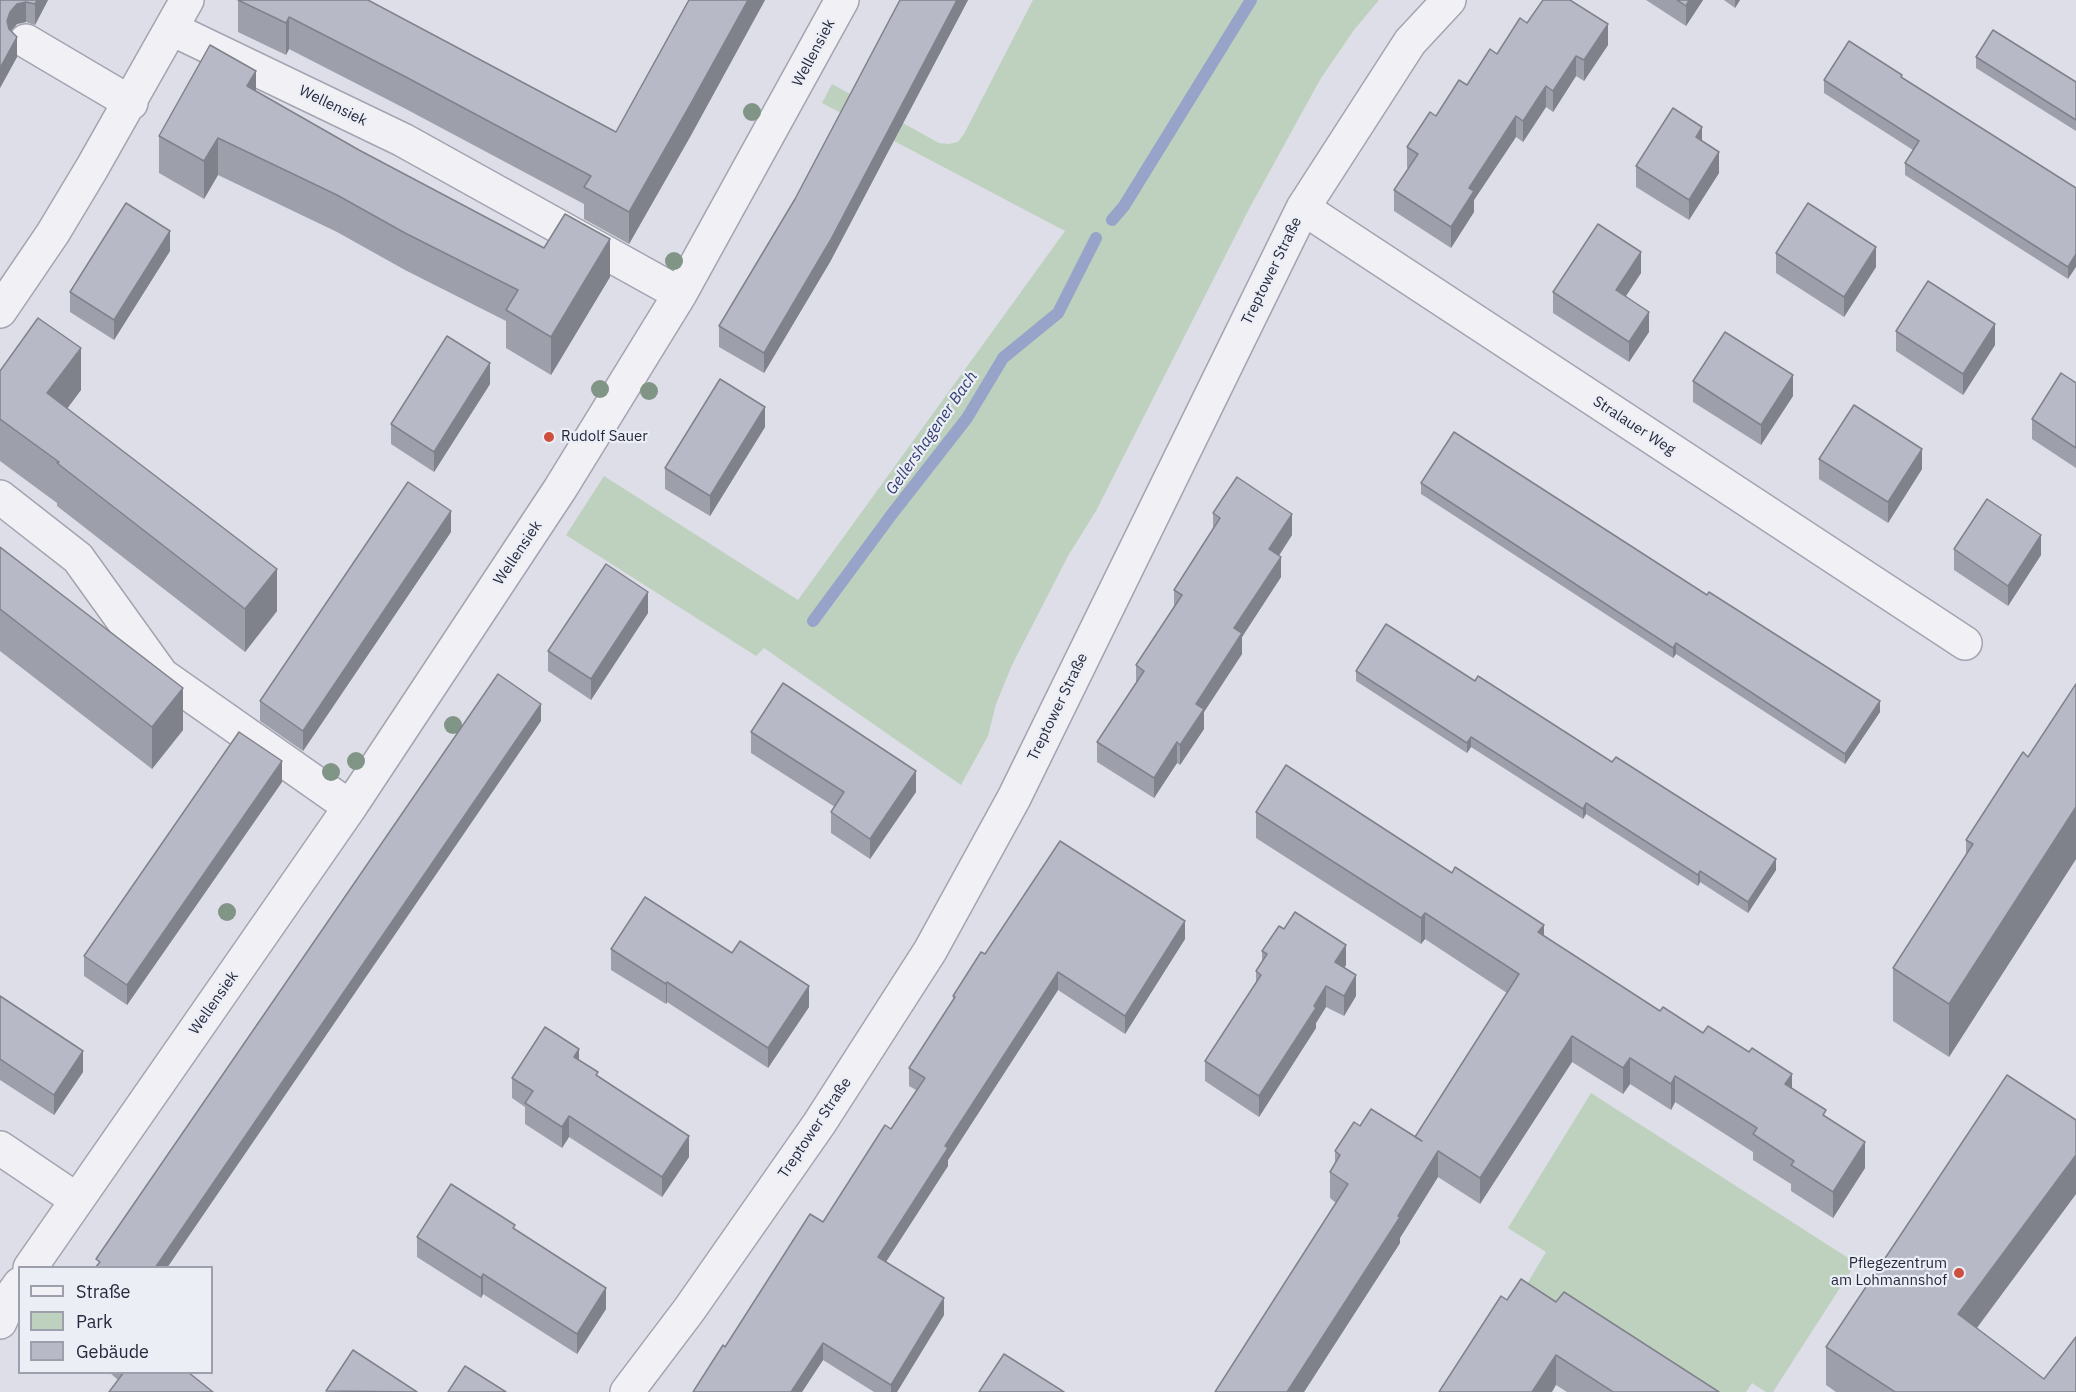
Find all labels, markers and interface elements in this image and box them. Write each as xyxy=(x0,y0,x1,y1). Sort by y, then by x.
street label: Wellensiek xyxy=(789,16,839,90)
street label: Wellensiek xyxy=(296,82,370,130)
street label: Treptower Straße xyxy=(1238,214,1306,328)
water label: Gellershagener Bach xyxy=(882,368,982,498)
street label: Stralauer Weg xyxy=(1589,393,1679,459)
place label: Rudolf Sauer xyxy=(561,428,648,446)
marker: Rudolf Sauer xyxy=(542,430,556,444)
street label: Wellensiek xyxy=(490,518,546,588)
street label: Treptower Straße xyxy=(1024,650,1092,764)
street label: Wellensiek xyxy=(186,968,242,1038)
street label: Treptower Straße xyxy=(775,1074,855,1182)
place label: Pflegezentrum am Lohmannshof xyxy=(1831,1255,1947,1290)
legend xyxy=(18,1266,213,1374)
marker: Pflegezentrum am Lohmannshof xyxy=(1952,1266,1966,1280)
text: Straße xyxy=(76,1280,130,1303)
text: Park xyxy=(76,1310,112,1333)
text: Gebäude xyxy=(76,1340,149,1363)

